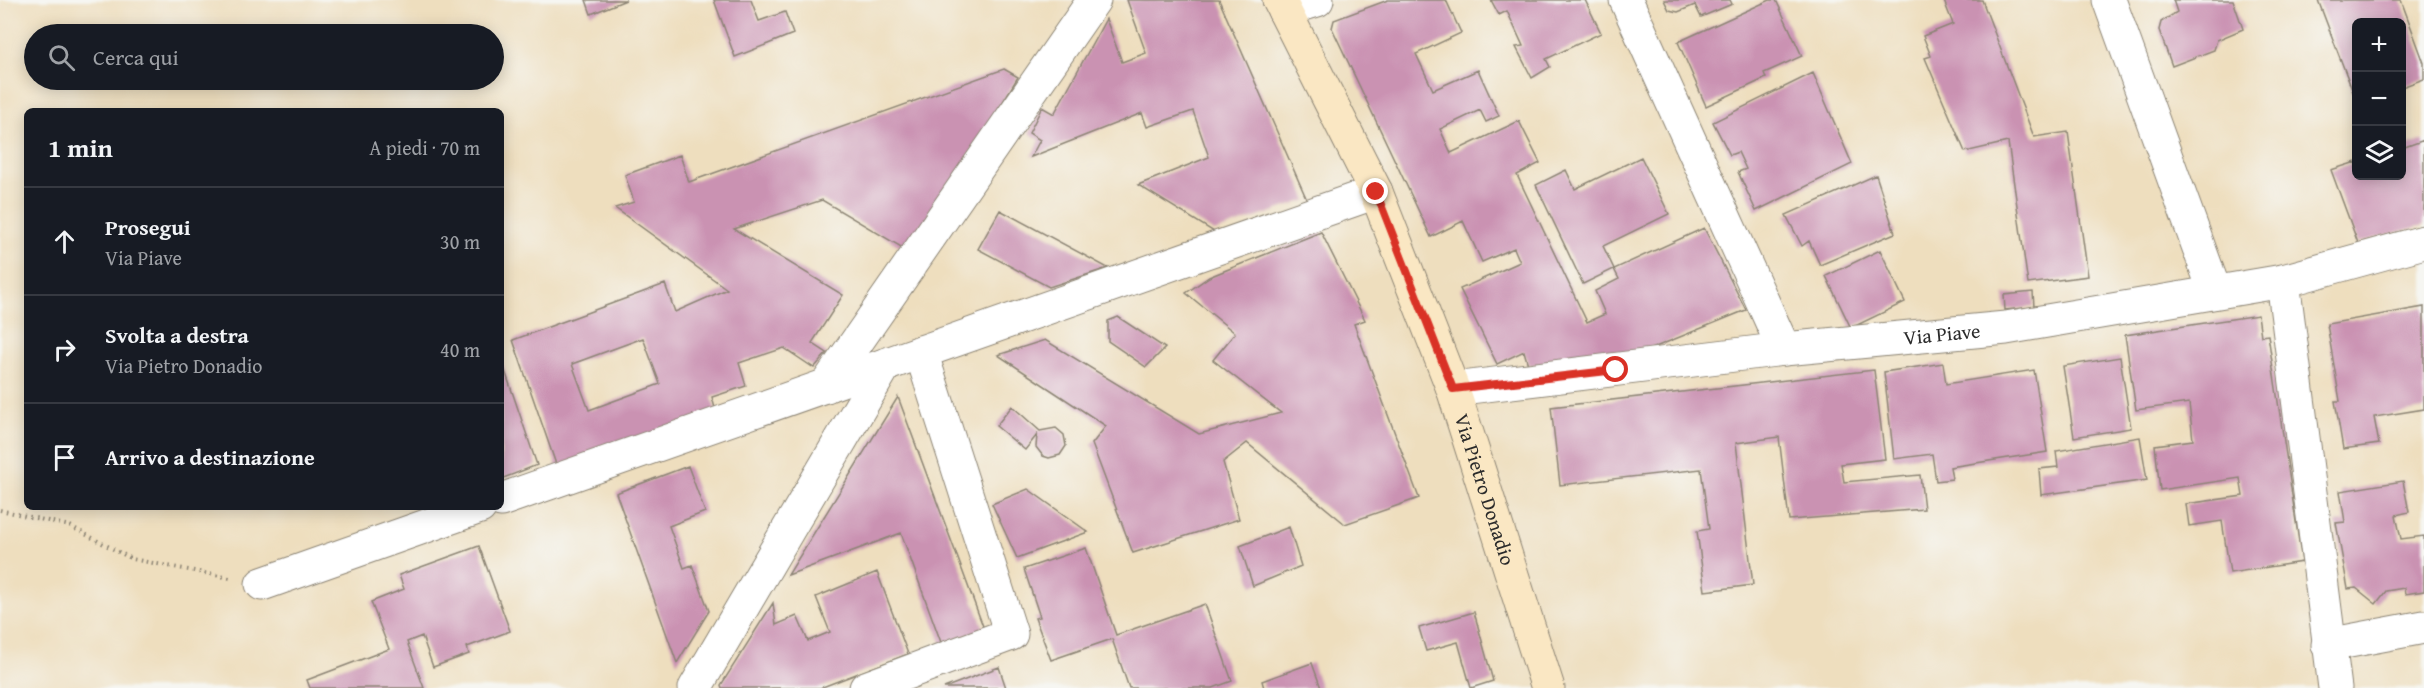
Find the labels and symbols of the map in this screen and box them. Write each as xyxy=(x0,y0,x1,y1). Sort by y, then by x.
route end xyxy=(1362,178,1388,204)
street label: Via Piave xyxy=(1902,316,1982,352)
route start xyxy=(1602,356,1628,382)
street label: Via Pietro Donadio xyxy=(1448,410,1523,569)

